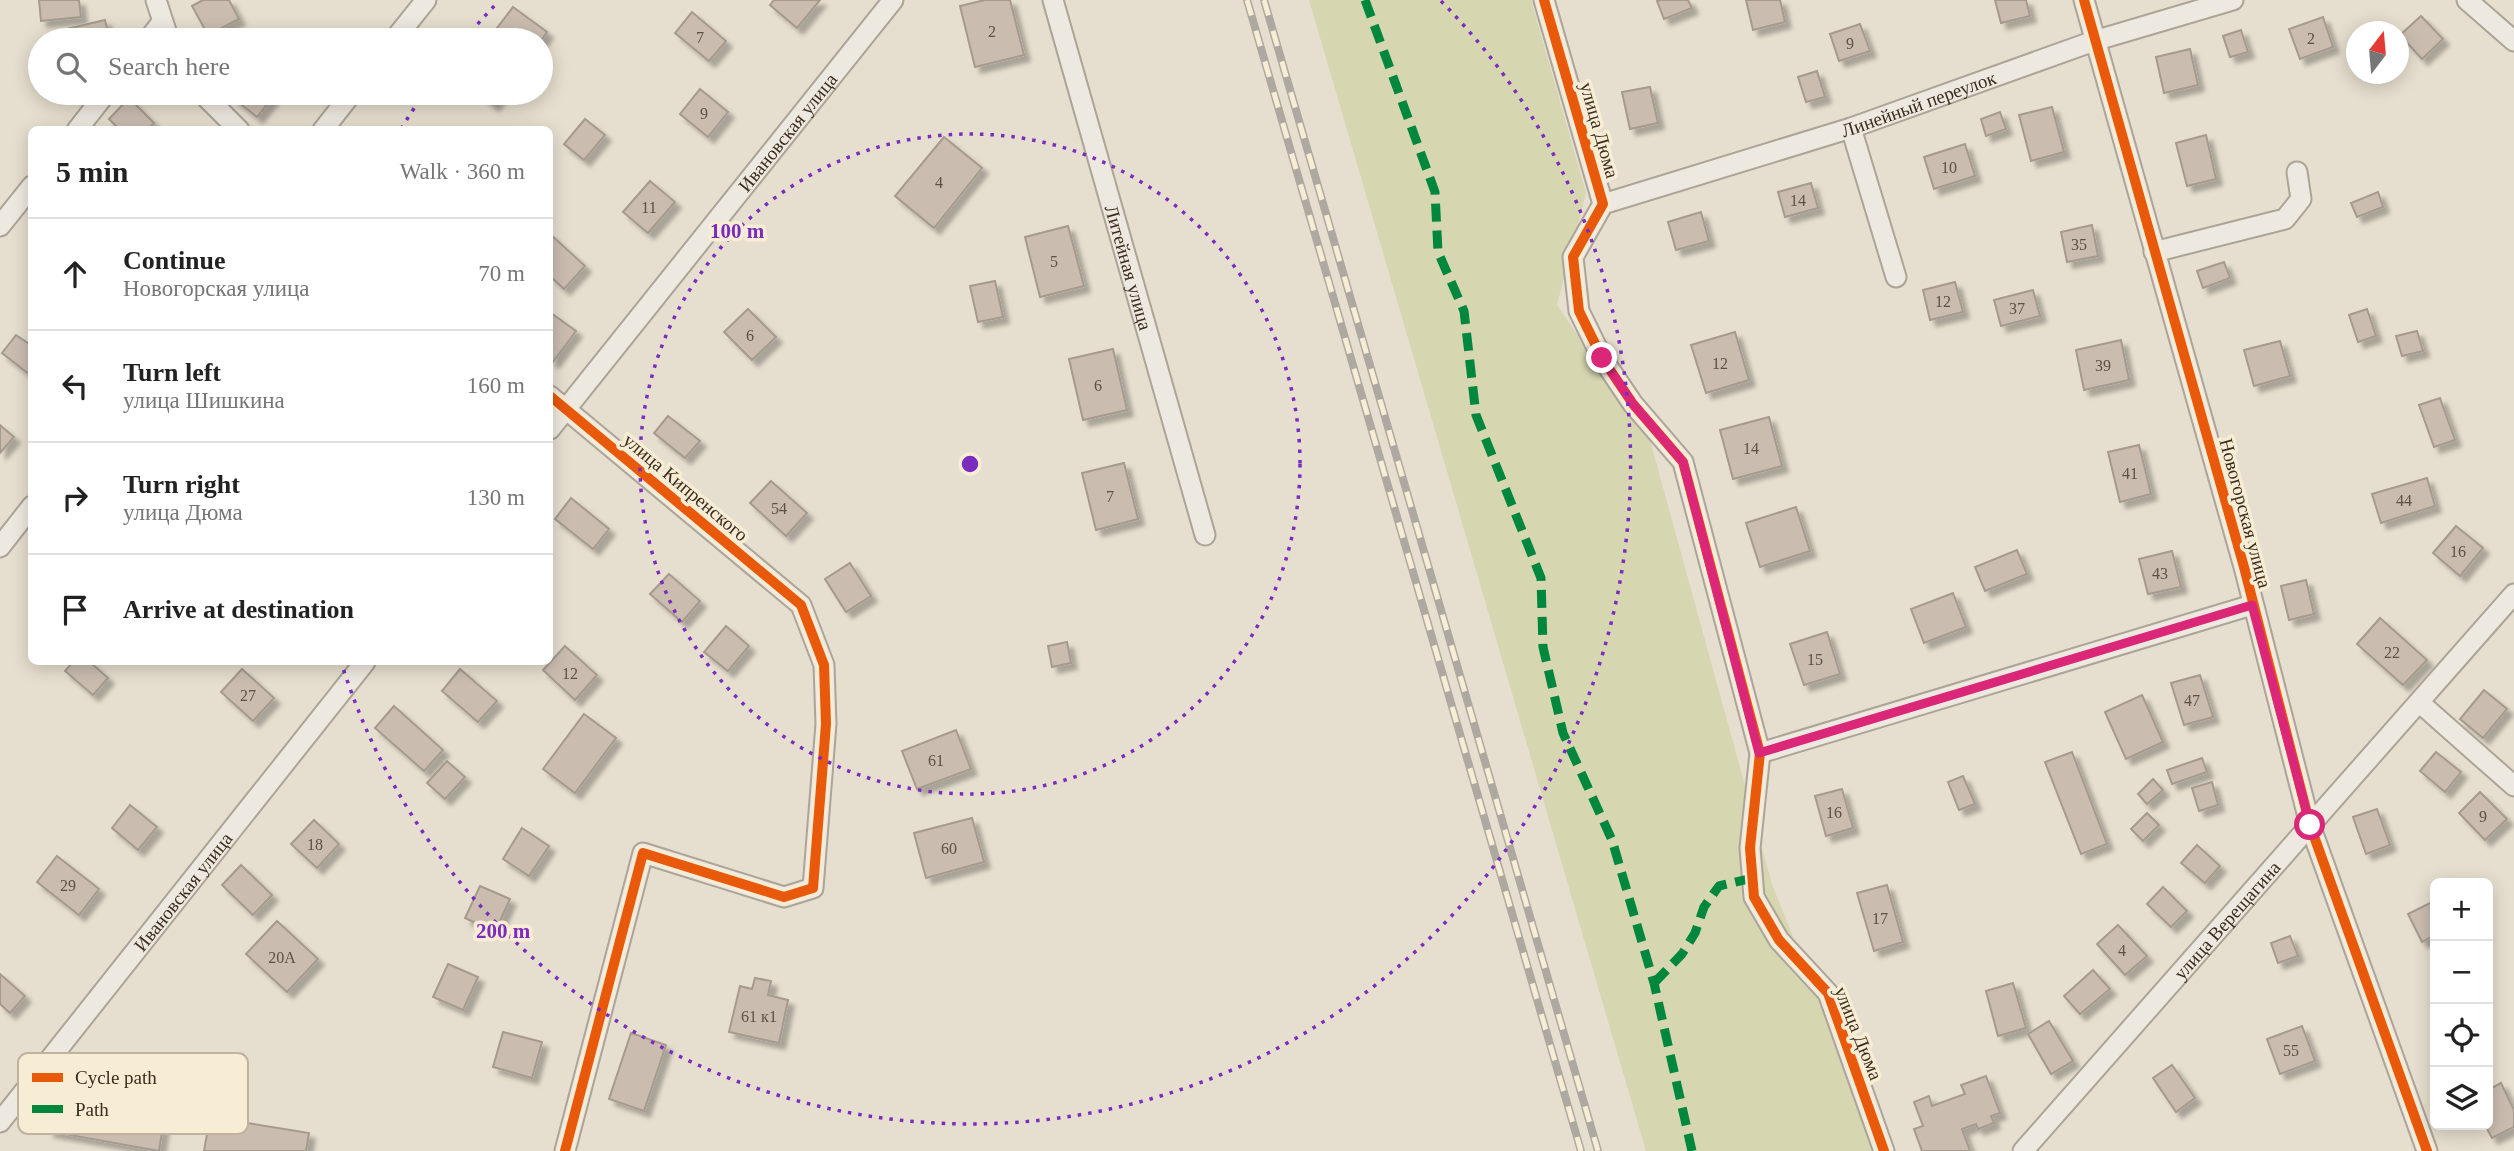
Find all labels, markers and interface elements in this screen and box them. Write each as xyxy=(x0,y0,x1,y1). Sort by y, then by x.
north arrow xyxy=(2346,21,2409,84)
house number: 2 xyxy=(988,23,996,40)
search box xyxy=(28,28,553,105)
house number: 7 xyxy=(696,29,704,46)
house number: 2 xyxy=(2307,30,2315,47)
house number: 9 xyxy=(1846,35,1854,52)
icon: search xyxy=(52,48,90,86)
text: Search here xyxy=(108,52,230,81)
street label: Линейный переулок xyxy=(1839,67,1999,141)
street label: Ивановская улица xyxy=(734,69,842,196)
street label: улица Дюма xyxy=(1576,80,1623,181)
house number: 9 xyxy=(700,105,708,122)
text: 5 min xyxy=(56,155,129,188)
text: Walk · 360 m xyxy=(400,159,525,184)
house number: 10 xyxy=(1941,159,1957,176)
house number: 4 xyxy=(935,174,943,191)
house number: 14 xyxy=(1790,192,1806,209)
house number: 11 xyxy=(641,199,657,216)
street label: Литейная улица xyxy=(1101,203,1156,333)
text: 100 m xyxy=(710,219,765,243)
house number: 35 xyxy=(2071,236,2087,253)
text: Continue xyxy=(123,246,226,275)
house number: 5 xyxy=(1050,253,1058,270)
icon: ahead xyxy=(56,255,94,293)
text: 70 m xyxy=(478,261,525,286)
text: Новогорская улица xyxy=(123,276,310,301)
house number: 12 xyxy=(1935,293,1951,310)
house number: 37 xyxy=(2009,300,2025,317)
house number: 6 xyxy=(746,327,754,344)
route end xyxy=(1586,342,1617,373)
house number: 12 xyxy=(1712,355,1728,372)
house number: 39 xyxy=(2095,357,2111,374)
text: Turn left xyxy=(123,358,221,387)
icon: left xyxy=(56,367,94,405)
text: 160 m xyxy=(467,373,525,398)
house number: 6 xyxy=(1094,377,1102,394)
text: улица Шишкина xyxy=(123,388,285,413)
street label: улица Кипренского xyxy=(619,429,752,545)
street label: Новогорская улица xyxy=(2215,436,2276,591)
house number: 14 xyxy=(1743,440,1759,457)
centre of rings xyxy=(958,452,982,476)
house number: 41 xyxy=(2122,465,2138,482)
text: Turn right xyxy=(123,470,240,499)
icon: right xyxy=(56,479,94,517)
text: 130 m xyxy=(467,485,525,510)
house number: 7 xyxy=(1106,488,1114,505)
house number: 44 xyxy=(2396,492,2412,509)
text: улица Дюма xyxy=(123,500,243,525)
house number: 54 xyxy=(771,500,787,517)
house number: 16 xyxy=(2450,543,2466,560)
house number: 43 xyxy=(2152,565,2168,582)
icon: arrive xyxy=(56,591,94,629)
text: Arrive at destination xyxy=(123,595,354,624)
house number: 22 xyxy=(2384,644,2400,661)
house number: 15 xyxy=(1807,651,1823,668)
house number: 12 xyxy=(562,665,578,682)
house number: 27 xyxy=(240,687,256,704)
house number: 47 xyxy=(2184,692,2200,709)
house number: 61 xyxy=(928,752,944,769)
house number: 16 xyxy=(1826,804,1842,821)
house number: 9 xyxy=(2479,808,2487,825)
route start xyxy=(2294,809,2325,840)
street label: Ивановская улица xyxy=(130,828,237,956)
house number: 18 xyxy=(307,836,323,853)
house number: 60 xyxy=(941,840,957,857)
street label: улица Верещагина xyxy=(2169,857,2285,984)
house number: 29 xyxy=(60,877,76,894)
map controls xyxy=(2430,878,2493,1130)
button: + xyxy=(2430,878,2493,941)
house number: 17 xyxy=(1872,910,1888,927)
text: 200 m xyxy=(476,919,531,943)
button: − xyxy=(2430,941,2493,1004)
house number: 4 xyxy=(2118,942,2126,959)
house number: 20А xyxy=(268,949,296,966)
street label: улица Дюма xyxy=(1830,983,1887,1083)
button: locate xyxy=(2430,1004,2493,1067)
house number: 61 к1 xyxy=(741,1008,777,1025)
house number: 55 xyxy=(2283,1042,2299,1059)
legend xyxy=(18,1053,248,1134)
text: Cycle path xyxy=(75,1067,157,1088)
button: layers xyxy=(2430,1067,2493,1130)
text: Path xyxy=(75,1099,109,1120)

